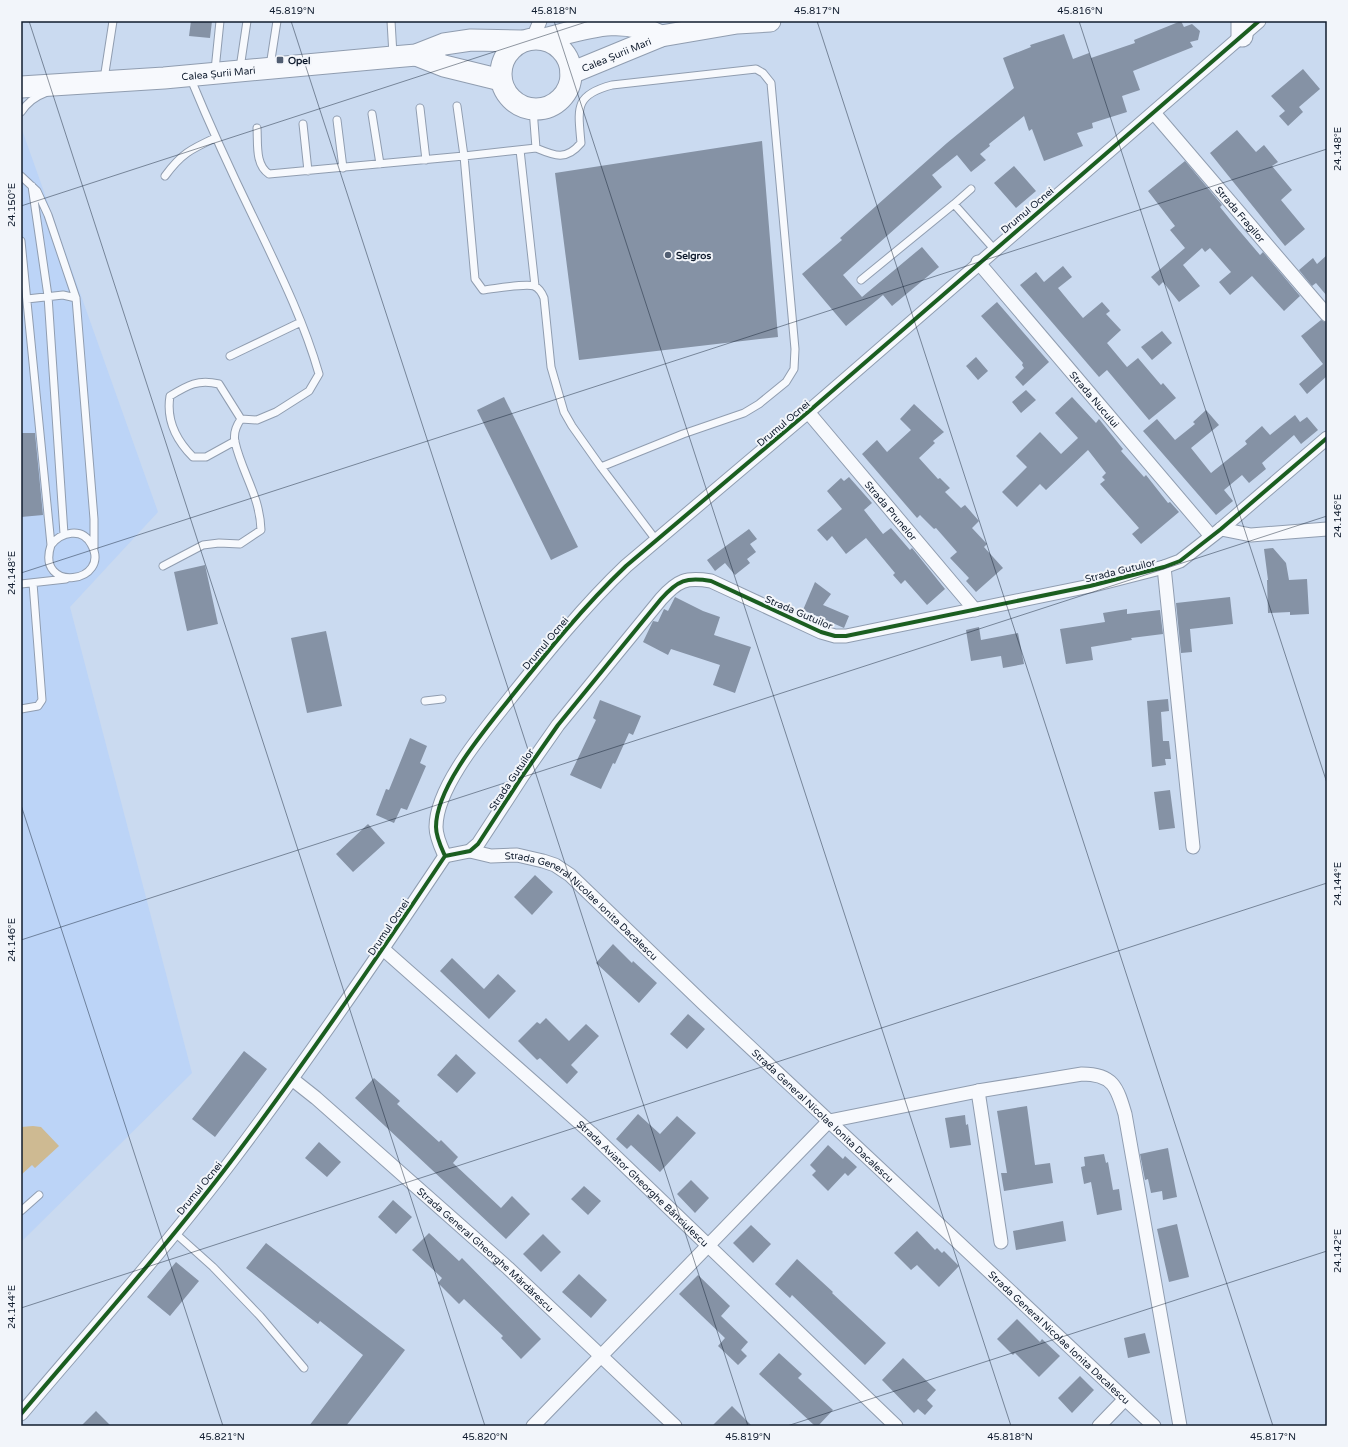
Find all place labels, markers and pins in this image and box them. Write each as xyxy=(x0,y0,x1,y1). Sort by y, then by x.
marker: Opel xyxy=(275,55,285,65)
place label: Opel xyxy=(288,55,311,67)
marker: Selgros xyxy=(663,250,673,260)
place label: Selgros xyxy=(676,250,711,262)

